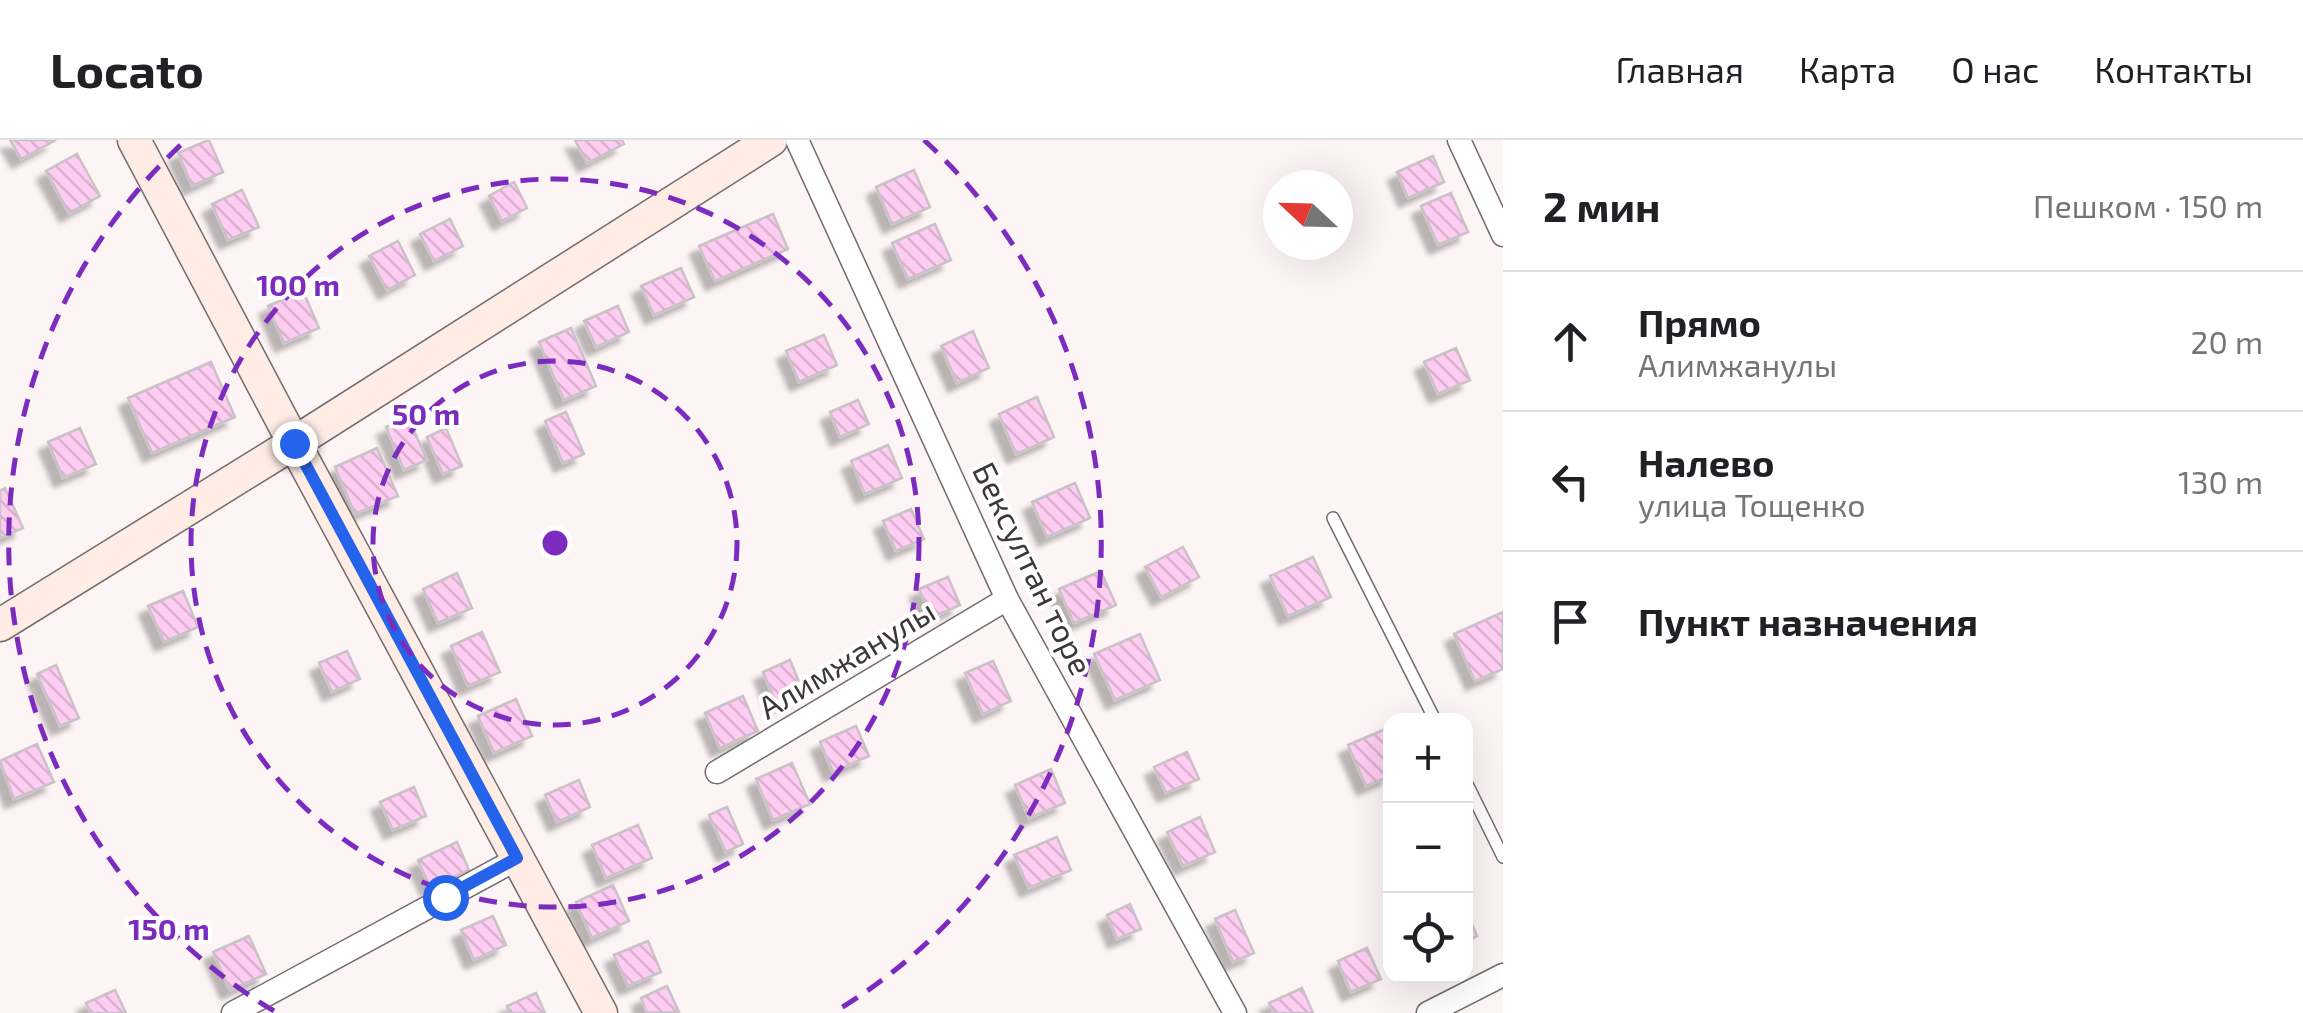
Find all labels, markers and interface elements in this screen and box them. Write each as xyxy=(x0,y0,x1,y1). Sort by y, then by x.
text: Locato xyxy=(50,40,204,98)
text: Главная xyxy=(1616,48,1744,90)
text: Карта xyxy=(1799,48,1896,90)
text: О нас xyxy=(1951,48,2039,90)
text: Контакты xyxy=(2094,48,2253,90)
north arrow xyxy=(1263,170,1353,260)
text: 2 мин xyxy=(1543,180,1660,230)
text: Пешком · 150 m xyxy=(2033,186,2263,224)
text: 100 m xyxy=(256,266,340,302)
text: Прямо xyxy=(1638,299,1761,345)
icon: ahead xyxy=(1543,314,1598,369)
text: 20 m xyxy=(2191,322,2263,360)
text: Алимжанулы xyxy=(1638,345,1837,383)
text: 50 m xyxy=(392,395,460,431)
route end xyxy=(272,421,318,467)
text: Налево xyxy=(1638,439,1774,485)
icon: left xyxy=(1543,454,1598,509)
street label: Бексултан торе xyxy=(965,455,1102,681)
text: 130 m xyxy=(2178,462,2263,500)
text: улица Тощенко xyxy=(1638,485,1866,523)
centre of rings xyxy=(537,525,573,561)
street label: Алимжанулы xyxy=(751,590,942,726)
icon: arrive xyxy=(1543,594,1598,649)
text: Пункт назначения xyxy=(1638,598,1978,644)
map controls xyxy=(1383,713,1473,983)
button: + xyxy=(1383,713,1473,803)
button: − xyxy=(1383,803,1473,893)
route start xyxy=(423,875,469,921)
button: locate xyxy=(1383,893,1473,983)
text: 150 m xyxy=(128,910,210,946)

